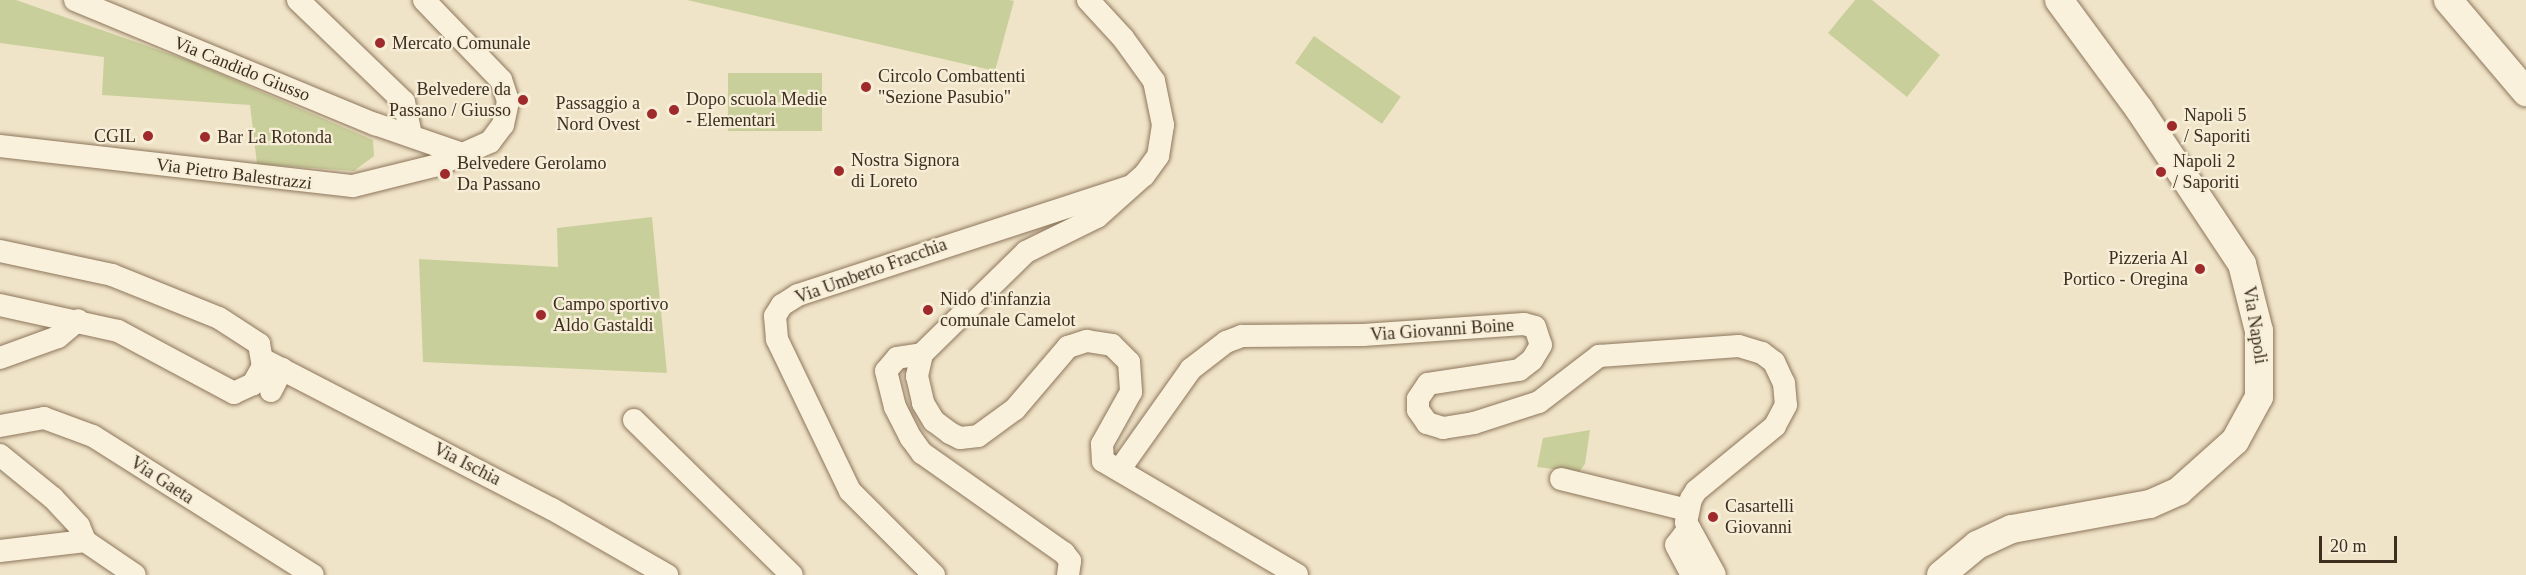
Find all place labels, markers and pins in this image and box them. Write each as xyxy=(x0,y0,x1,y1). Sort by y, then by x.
place label: Mercato Comunale xyxy=(392,32,530,54)
marker: Mercato Comunale xyxy=(373,36,387,50)
place label: Circolo Combattenti "Sezione Pasubio" xyxy=(878,66,1025,109)
place label: Belvedere da Passano / Giusso xyxy=(389,79,511,122)
marker: Circolo Combattenti "Sezione Pasubio" xyxy=(859,80,873,94)
place label: Dopo scuola Medie - Elementari xyxy=(686,89,827,132)
marker: Belvedere da Passano / Giusso xyxy=(516,93,530,107)
place label: Passaggio a Nord Ovest xyxy=(556,93,640,136)
marker: Dopo scuola Medie - Elementari xyxy=(667,103,681,117)
place label: Napoli 5 / Saporiti xyxy=(2184,105,2250,148)
marker: Passaggio a Nord Ovest xyxy=(645,107,659,121)
marker: Napoli 5 / Saporiti xyxy=(2165,119,2179,133)
place label: CGIL xyxy=(94,125,136,147)
place label: Bar La Rotonda xyxy=(217,126,332,148)
marker: CGIL xyxy=(141,129,155,143)
marker: Bar La Rotonda xyxy=(198,130,212,144)
place label: Nostra Signora di Loreto xyxy=(851,150,959,192)
place label: Napoli 2 / Saporiti xyxy=(2173,151,2239,194)
place label: Belvedere Gerolamo Da Passano xyxy=(457,153,606,195)
marker: Nostra Signora di Loreto xyxy=(832,164,846,178)
marker: Napoli 2 / Saporiti xyxy=(2154,165,2168,179)
marker: Belvedere Gerolamo Da Passano xyxy=(438,167,452,181)
place label: Pizzeria Al Portico - Oregina xyxy=(2063,248,2188,290)
marker: Pizzeria Al Portico - Oregina xyxy=(2193,262,2207,276)
place label: Nido d'infanzia comunale Camelot xyxy=(940,289,1075,332)
place label: Campo sportivo Aldo Gastaldi xyxy=(553,294,668,336)
marker: Nido d'infanzia comunale Camelot xyxy=(921,303,935,317)
marker: Campo sportivo Aldo Gastaldi xyxy=(534,308,548,322)
place label: Casartelli Giovanni xyxy=(1725,496,1794,538)
marker: Casartelli Giovanni xyxy=(1706,510,1720,524)

